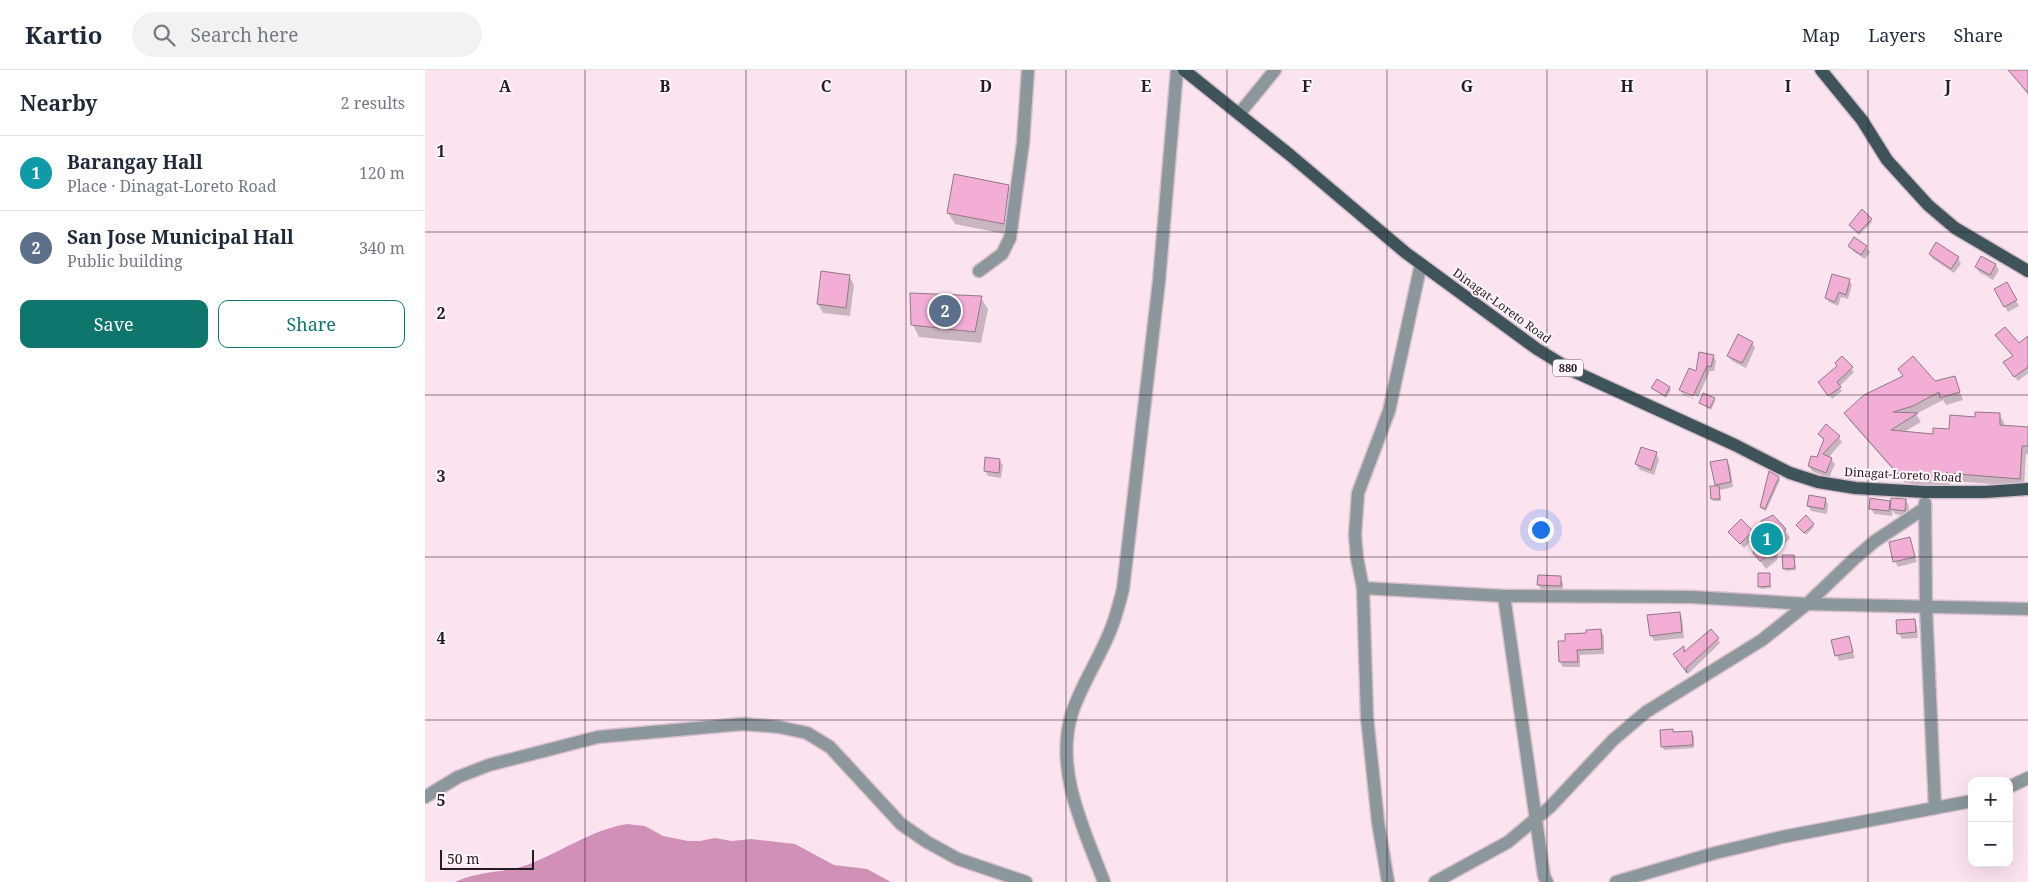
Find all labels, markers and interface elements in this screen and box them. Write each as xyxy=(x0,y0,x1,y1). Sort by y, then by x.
search box xyxy=(132,12,482,57)
text: Kartio xyxy=(25,18,102,51)
icon: search xyxy=(150,21,178,49)
text: Search here xyxy=(190,22,298,48)
text: Map xyxy=(1802,23,1840,47)
text: Layers xyxy=(1868,23,1926,47)
text: Share xyxy=(1954,23,2003,47)
text: A xyxy=(499,75,512,97)
text: B xyxy=(660,75,671,97)
text: C xyxy=(821,75,832,97)
text: D xyxy=(980,75,992,97)
text: E xyxy=(1141,75,1151,97)
text: F xyxy=(1302,75,1312,97)
text: G xyxy=(1461,75,1473,97)
text: H xyxy=(1620,75,1634,97)
text: I xyxy=(1785,75,1791,97)
text: J xyxy=(1944,75,1952,97)
text: Nearby xyxy=(20,89,98,117)
text: 2 results xyxy=(341,92,405,114)
text: 1 xyxy=(436,140,446,162)
text: Barangay Hall xyxy=(67,149,203,175)
text: 1 xyxy=(31,162,41,184)
text: 120 m xyxy=(359,162,405,184)
text: Place · Dinagat-Loreto Road xyxy=(67,175,277,197)
text: San Jose Municipal Hall xyxy=(67,224,294,250)
text: 2 xyxy=(31,237,41,259)
text: 340 m xyxy=(359,237,405,259)
text: Public building xyxy=(67,250,183,272)
street label: Dinagat-Loreto Road xyxy=(1450,264,1555,347)
pin: 2 xyxy=(929,292,961,330)
button: Save xyxy=(20,300,208,348)
button: Share xyxy=(218,300,405,348)
text: 2 xyxy=(436,302,446,324)
road number: 880 xyxy=(1553,360,1583,376)
street label: Dinagat-Loreto Road xyxy=(1844,463,1963,486)
text: 3 xyxy=(436,465,446,487)
your location xyxy=(1528,517,1554,543)
pin: 1 xyxy=(1751,520,1783,558)
text: 4 xyxy=(436,627,446,649)
map controls xyxy=(1968,777,2013,867)
button: + xyxy=(1968,777,2013,822)
text: 5 xyxy=(436,789,446,811)
button: − xyxy=(1968,822,2013,867)
scale bar xyxy=(440,847,534,870)
text: 50 m xyxy=(447,849,480,868)

